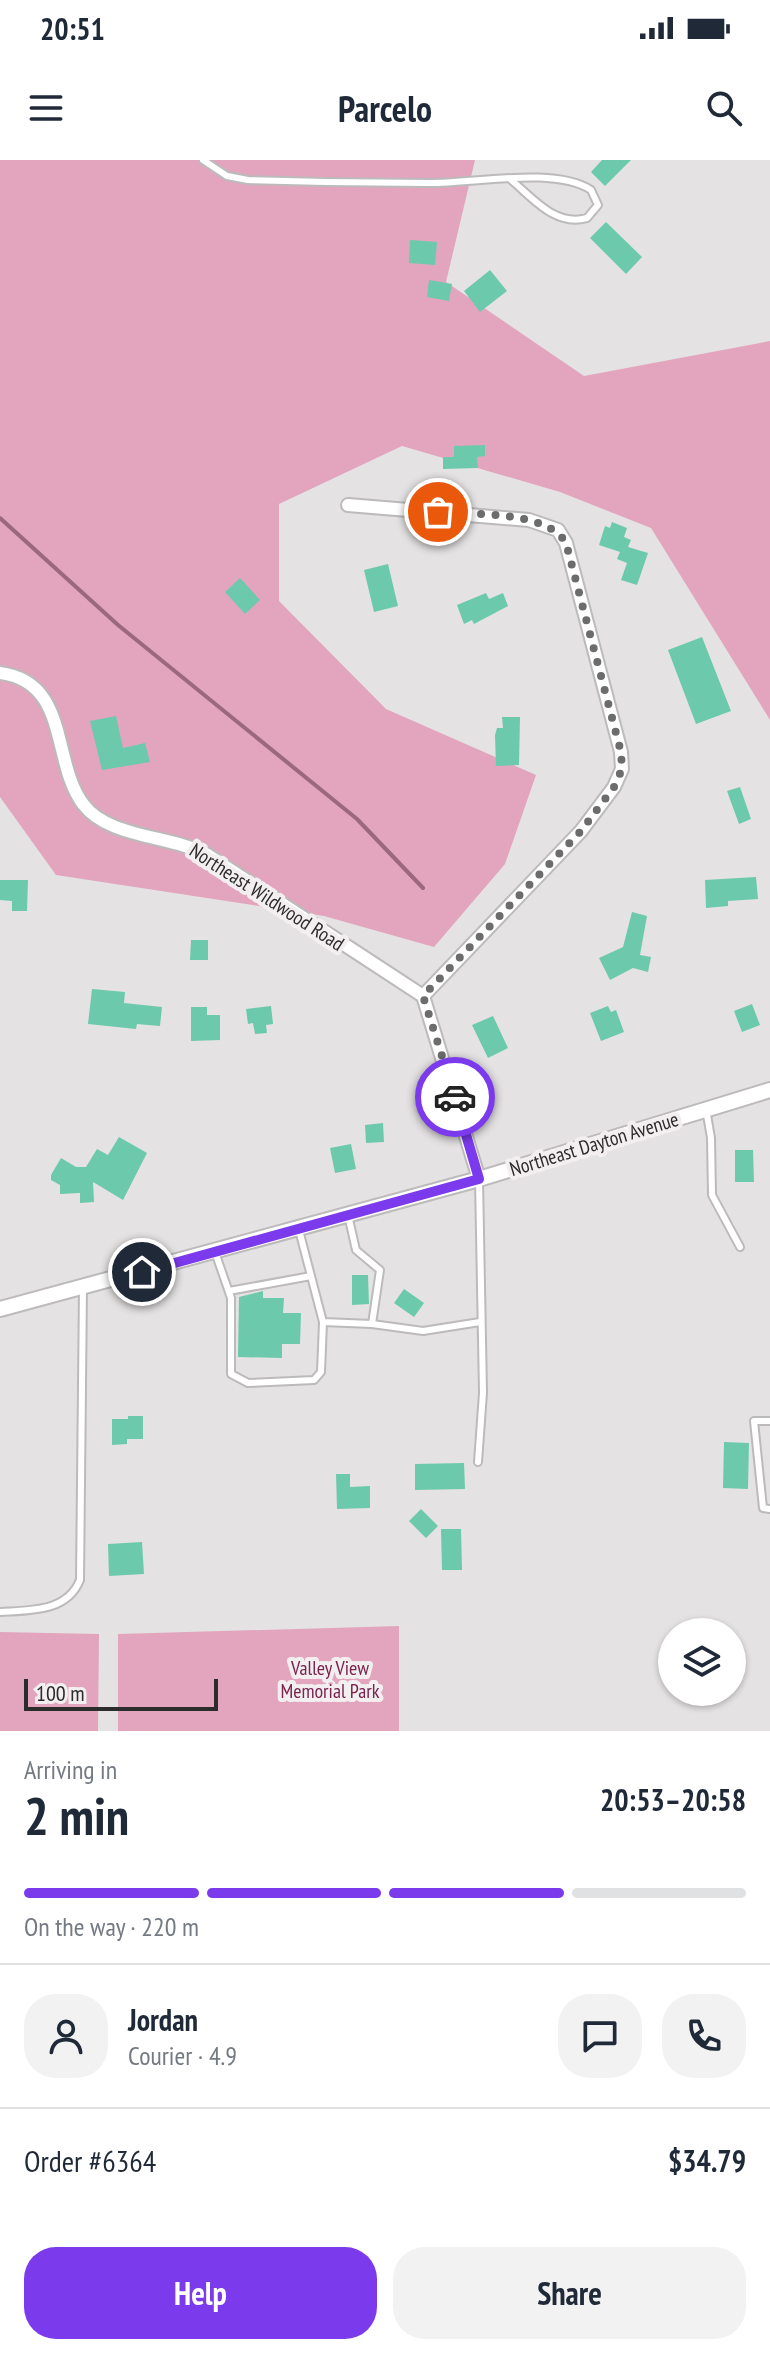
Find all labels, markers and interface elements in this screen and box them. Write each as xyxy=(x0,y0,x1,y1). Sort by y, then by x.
text: 20:51 xyxy=(40,9,105,48)
text: Parcelo xyxy=(338,85,432,132)
icon: menu xyxy=(24,86,68,130)
icon: search xyxy=(702,86,746,130)
pin xyxy=(404,478,472,546)
icon: bag xyxy=(416,490,460,534)
street label: Northeast Wildwood Road xyxy=(185,837,349,957)
courier xyxy=(415,1057,495,1137)
icon: car xyxy=(433,1075,477,1119)
street label: Northeast Dayton Avenue xyxy=(506,1106,682,1182)
pin xyxy=(108,1238,176,1306)
icon: home xyxy=(120,1250,164,1294)
map controls xyxy=(658,1618,746,1706)
button: layers xyxy=(658,1618,746,1706)
park label: Valley View Memorial Park xyxy=(280,1655,380,1704)
scale bar xyxy=(24,1675,218,1711)
text: 100 m xyxy=(36,1679,85,1707)
text: Arriving in xyxy=(24,1753,117,1786)
text: 20:53–20:58 xyxy=(600,1780,746,1819)
text: 2 min xyxy=(24,1782,129,1849)
text: On the way · 220 m xyxy=(24,1910,199,1943)
button: person xyxy=(24,1994,108,2078)
button: chat xyxy=(558,1994,642,2078)
button: phone xyxy=(662,1994,746,2078)
text: Jordan xyxy=(128,2000,198,2039)
text: Courier · 4.9 xyxy=(128,2039,237,2072)
text: Order #6364 xyxy=(24,2141,156,2180)
text: $34.79 xyxy=(668,2141,746,2180)
button: Help xyxy=(24,2247,377,2339)
button: Share xyxy=(393,2247,746,2339)

